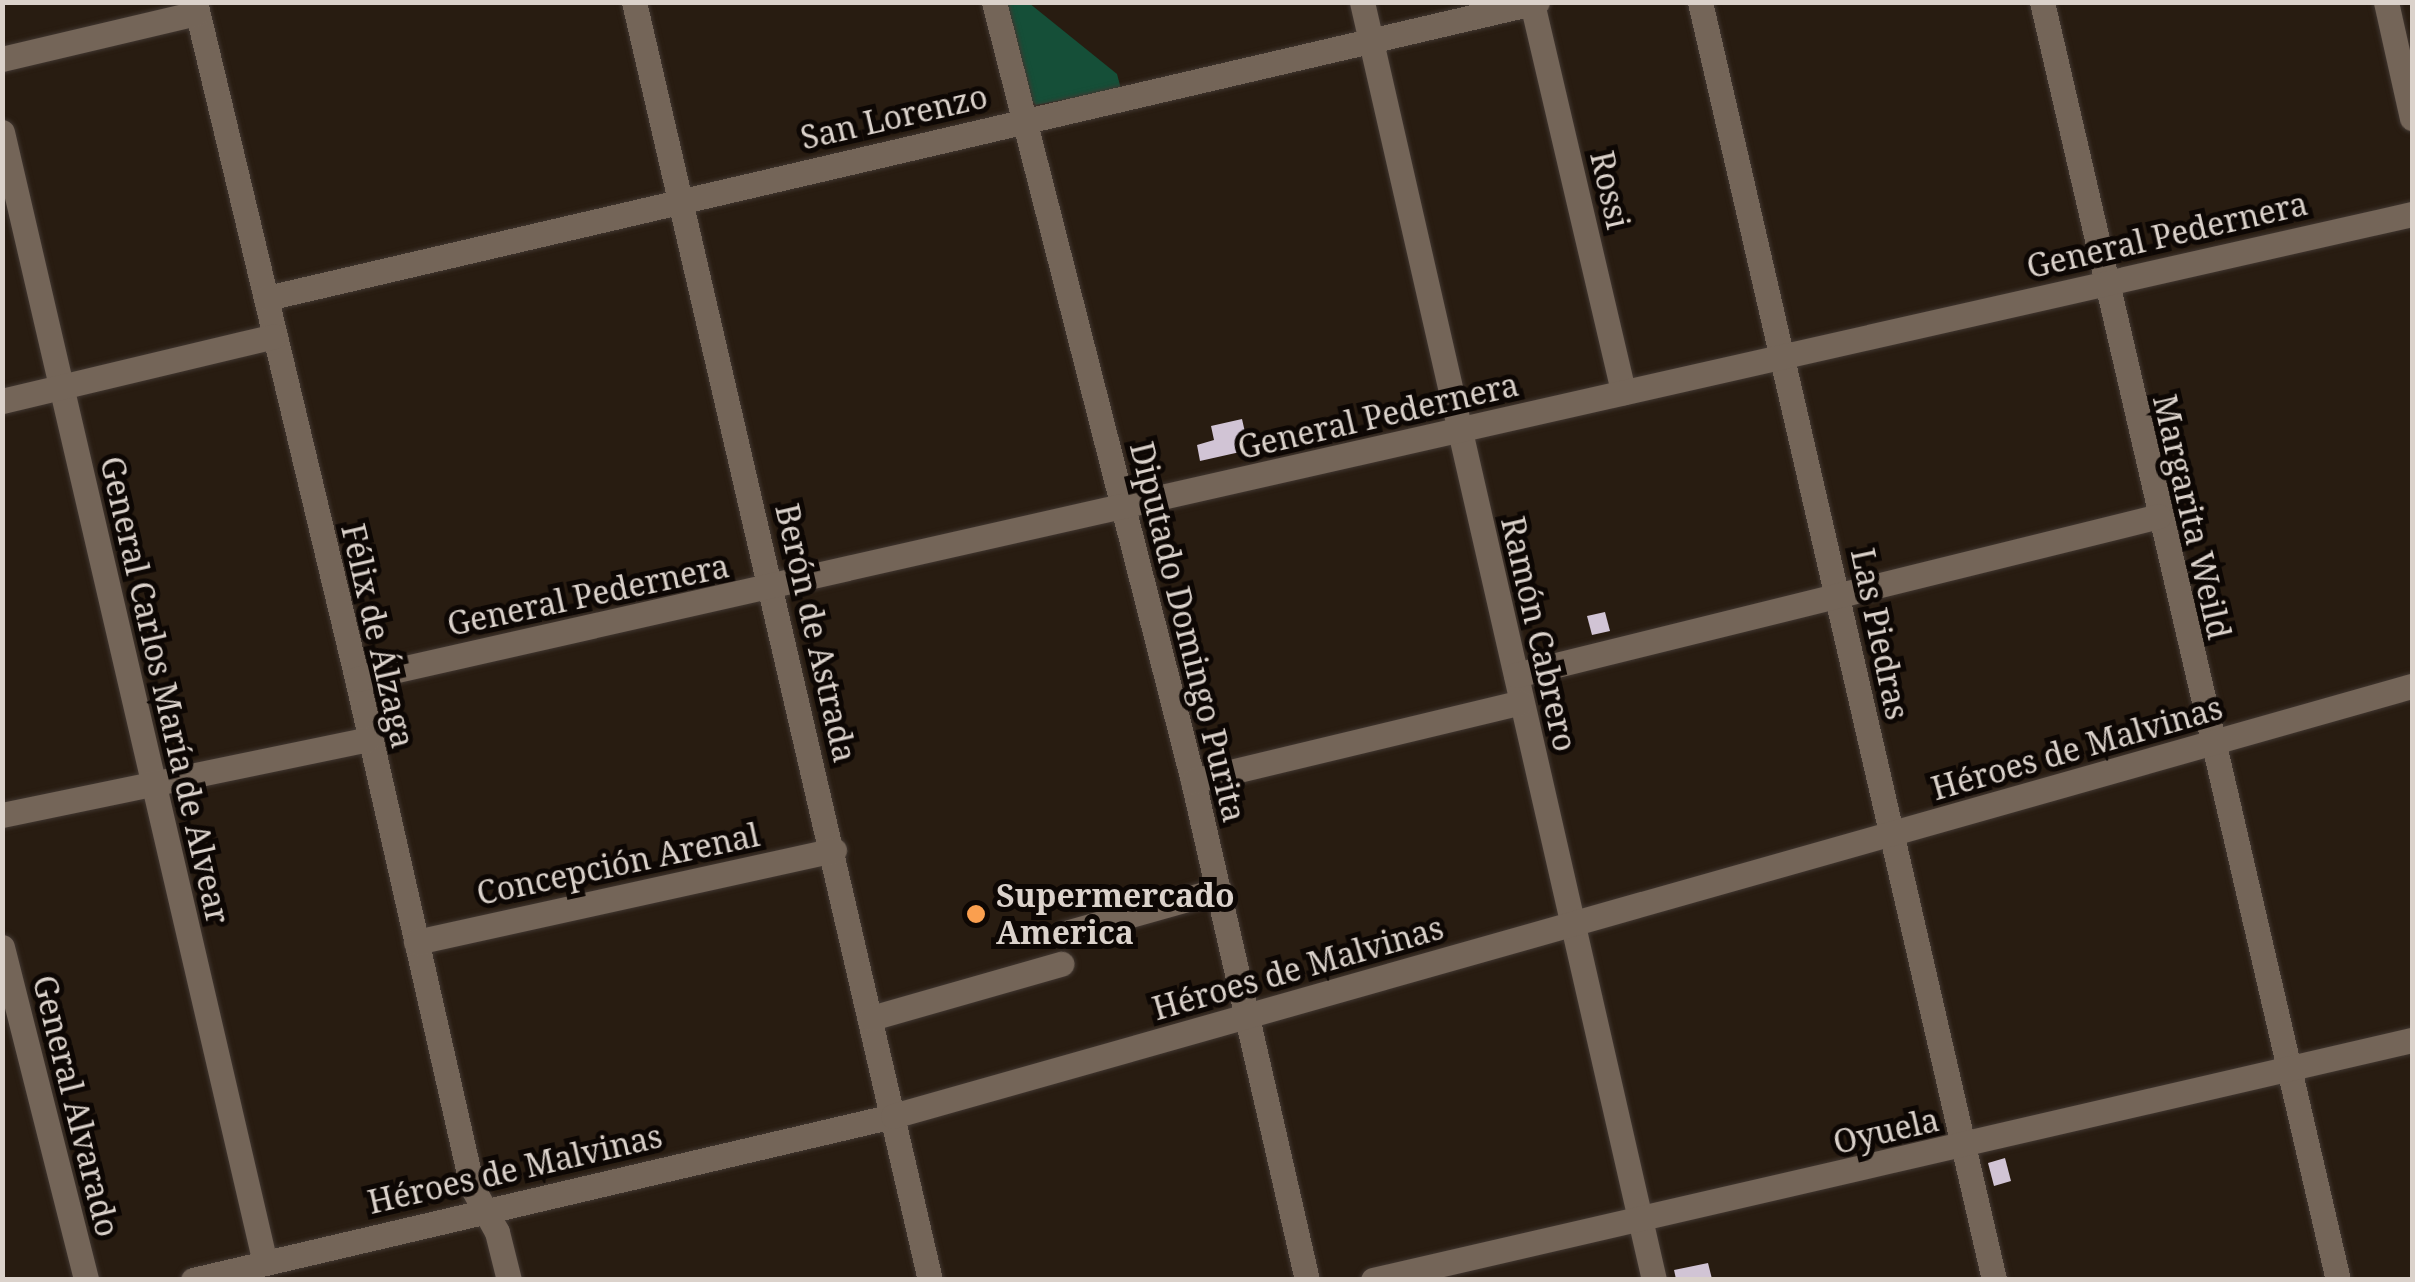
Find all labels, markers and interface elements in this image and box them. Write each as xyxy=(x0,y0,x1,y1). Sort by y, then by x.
street label: San Lorenzo xyxy=(797,77,991,157)
street label: Rossi xyxy=(1582,147,1638,233)
street label: General Pedernera xyxy=(2023,184,2311,286)
street label: General Pedernera xyxy=(1234,365,1522,467)
street label: Margarita Weild xyxy=(2145,391,2239,643)
street label: Diputado Domingo Purita xyxy=(1122,438,1254,826)
street label: General Carlos María de Alvear xyxy=(92,453,238,927)
street label: Berón de Astrada xyxy=(768,500,864,766)
street label: Ramón Cabrero xyxy=(1493,513,1585,755)
street label: Félix de Álzaga xyxy=(334,520,422,752)
street label: Las Piedras xyxy=(1843,545,1917,723)
street label: General Pedernera xyxy=(444,546,732,644)
street label: Héroes de Malvinas xyxy=(1927,688,2227,808)
street label: Concepción Arenal xyxy=(473,815,763,913)
place label: Supermercado America xyxy=(996,877,1235,952)
marker: Supermercado America xyxy=(965,903,987,925)
street label: Héroes de Malvinas xyxy=(1148,908,1448,1028)
street label: General Alvarado xyxy=(25,971,127,1241)
street label: Oyuela xyxy=(1829,1100,1943,1162)
street label: Héroes de Malvinas xyxy=(364,1116,666,1222)

